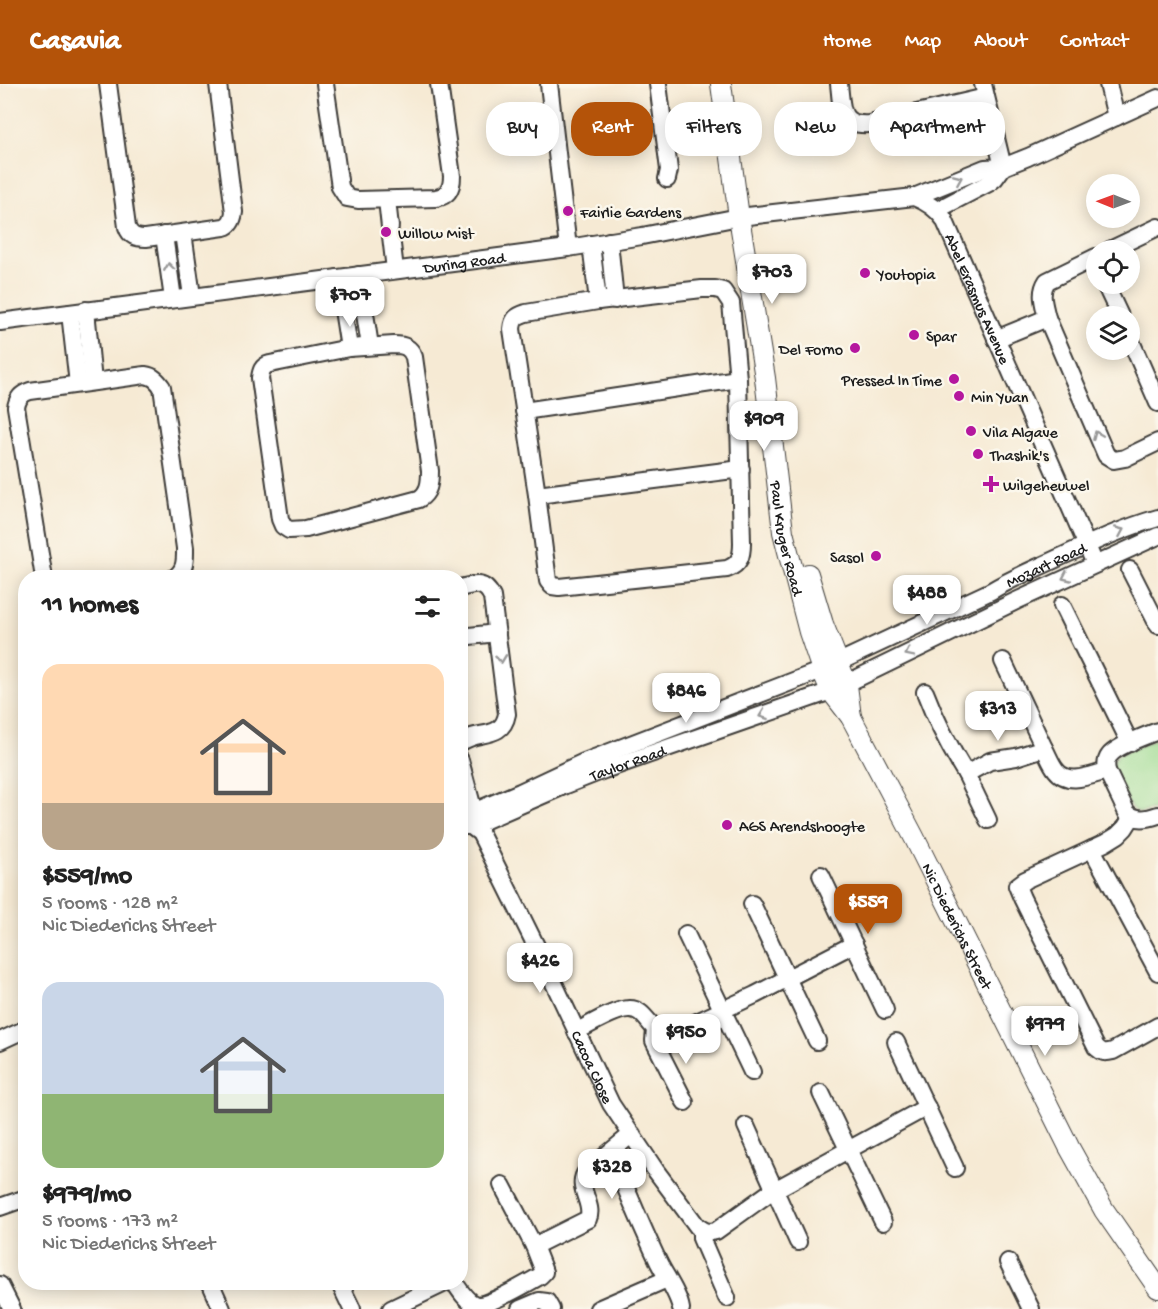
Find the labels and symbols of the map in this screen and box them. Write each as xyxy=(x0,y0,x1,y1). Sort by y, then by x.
one-way arrow xyxy=(952,174,963,186)
north arrow xyxy=(1086,174,1140,228)
marker: Fairlie Gardens xyxy=(561,204,575,218)
place label: Fairlie Gardens xyxy=(579,205,682,224)
marker: Willow Mist xyxy=(379,225,393,239)
place label: Willow Mist xyxy=(398,226,475,245)
street label: Abel Erasmus Avenue xyxy=(939,231,1013,369)
street label: During Road xyxy=(421,250,508,280)
pin: $703 xyxy=(736,254,808,305)
one-way arrow xyxy=(163,263,175,272)
marker: Youtopia xyxy=(858,266,872,280)
place label: Youtopia xyxy=(875,267,936,286)
pin: $707 xyxy=(314,277,386,328)
marker: Spar xyxy=(907,328,921,342)
place label: Spar xyxy=(926,329,957,348)
marker: Del Forno xyxy=(848,341,862,355)
place label: Del Forno xyxy=(778,342,843,361)
marker: Pressed In Time xyxy=(947,372,961,386)
place label: Pressed In Time xyxy=(841,373,943,392)
marker: Min Yuan xyxy=(952,389,966,403)
place label: Min Yuan xyxy=(971,390,1029,409)
pin: $909 xyxy=(728,401,800,452)
marker: Vila Algave xyxy=(964,424,978,438)
place label: Vila Algave xyxy=(982,425,1059,444)
one-way arrow xyxy=(1092,430,1104,441)
marker: Thashik's xyxy=(971,447,985,461)
place label: Thashik's xyxy=(989,448,1050,467)
marker: Wilgeheuwel xyxy=(984,477,998,491)
place label: Wilgeheuwel xyxy=(1003,478,1090,497)
street label: Paul Kruger Road xyxy=(764,479,806,600)
one-way arrow xyxy=(1113,526,1124,538)
street label: Mozart Road xyxy=(1004,540,1092,594)
marker: Sasol xyxy=(869,549,883,563)
place label: Sasol xyxy=(830,550,864,569)
one-way arrow xyxy=(1062,570,1073,582)
pin: $488 xyxy=(891,575,963,626)
one-way arrow xyxy=(905,646,916,658)
one-way arrow xyxy=(494,654,506,663)
pin: $846 xyxy=(650,673,722,724)
pin: $313 xyxy=(962,691,1034,742)
one-way arrow xyxy=(759,707,769,720)
street label: Taylor Road xyxy=(587,743,671,788)
marker: AGS Arendshoogte xyxy=(720,818,734,832)
place label: AGS Arendshoogte xyxy=(739,819,866,838)
street label: Nic Diederichs Street xyxy=(916,861,995,995)
pin: $559 xyxy=(832,884,904,935)
pin: $426 xyxy=(504,943,576,994)
pin: $979 xyxy=(1009,1006,1081,1057)
pin: $950 xyxy=(650,1014,722,1065)
street label: Cacoa Close xyxy=(565,1028,616,1108)
pin: $328 xyxy=(576,1149,648,1200)

